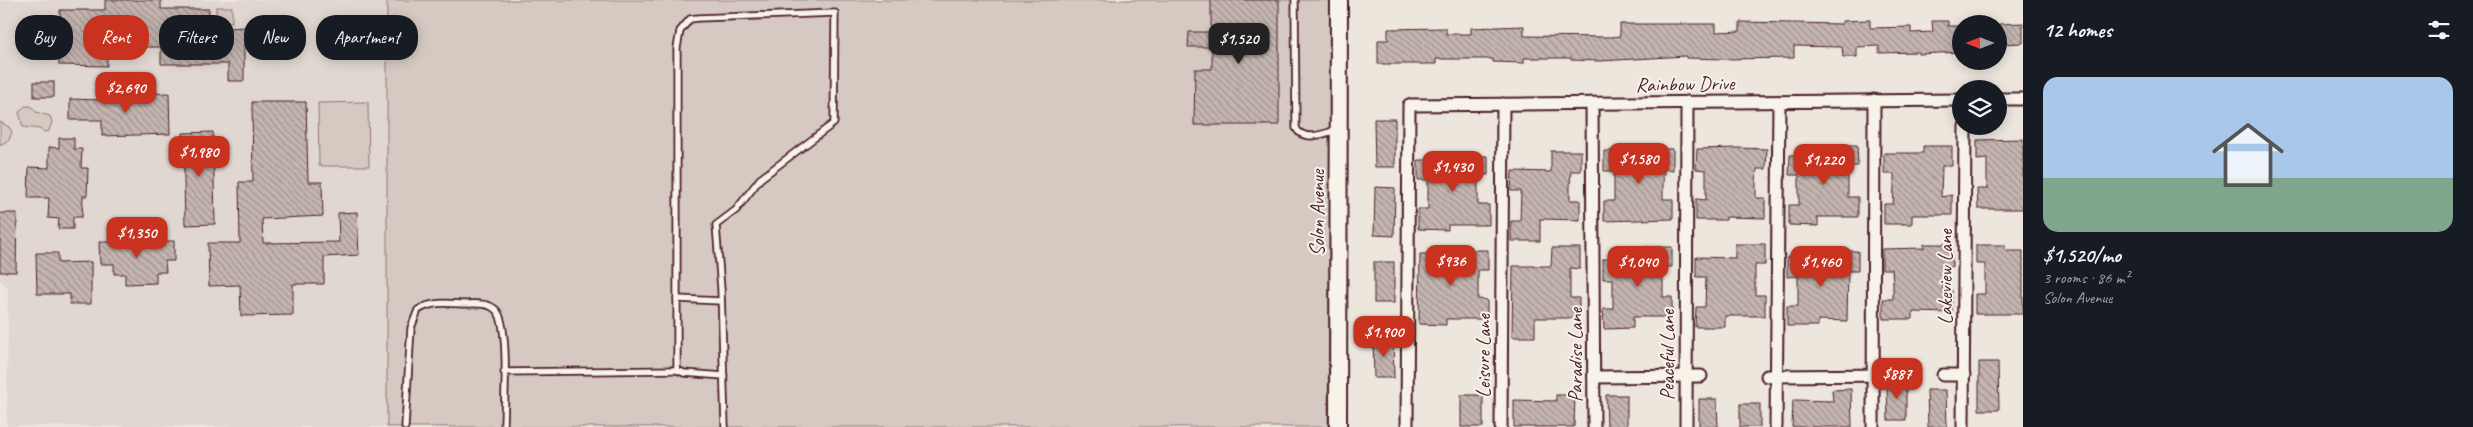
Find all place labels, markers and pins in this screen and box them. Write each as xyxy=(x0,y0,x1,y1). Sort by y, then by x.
pin: $1,520 xyxy=(1198,22,1280,65)
pin: $2,690 xyxy=(85,72,167,114)
pin: $1,980 xyxy=(158,136,240,178)
pin: $1,580 xyxy=(1598,142,1680,185)
pin: $1,220 xyxy=(1783,144,1865,186)
pin: $1,430 xyxy=(1412,150,1494,193)
pin: $1,350 xyxy=(96,216,178,259)
pin: $936 xyxy=(1421,244,1481,287)
pin: $1,040 xyxy=(1597,246,1679,288)
pin: $1,460 xyxy=(1780,246,1862,288)
pin: $1,900 xyxy=(1343,316,1425,358)
pin: $887 xyxy=(1867,358,1927,400)

